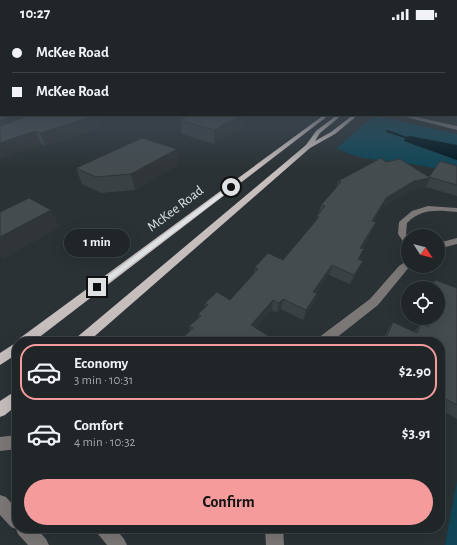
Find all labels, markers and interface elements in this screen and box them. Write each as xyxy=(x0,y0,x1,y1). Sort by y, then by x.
text: 10:27 xyxy=(20,6,50,21)
text: McKee Road xyxy=(36,45,109,60)
text: McKee Road xyxy=(36,84,109,99)
route start xyxy=(222,178,240,196)
street label: McKee Road xyxy=(145,183,206,234)
callout: 1 min xyxy=(64,229,130,257)
north arrow xyxy=(401,229,445,273)
map controls xyxy=(401,229,445,325)
text: 1 min xyxy=(83,236,111,249)
route end xyxy=(88,278,106,296)
button: locate xyxy=(401,281,445,325)
icon: car xyxy=(26,354,62,390)
text: Economy xyxy=(74,356,128,371)
text: $2.90 xyxy=(399,364,431,379)
text: 3 min · 10:31 xyxy=(74,374,133,387)
icon: car xyxy=(26,416,62,452)
text: Comfort xyxy=(74,418,123,433)
text: $3.91 xyxy=(402,426,431,441)
text: 4 min · 10:32 xyxy=(74,436,136,449)
button: Confirm xyxy=(24,479,433,525)

